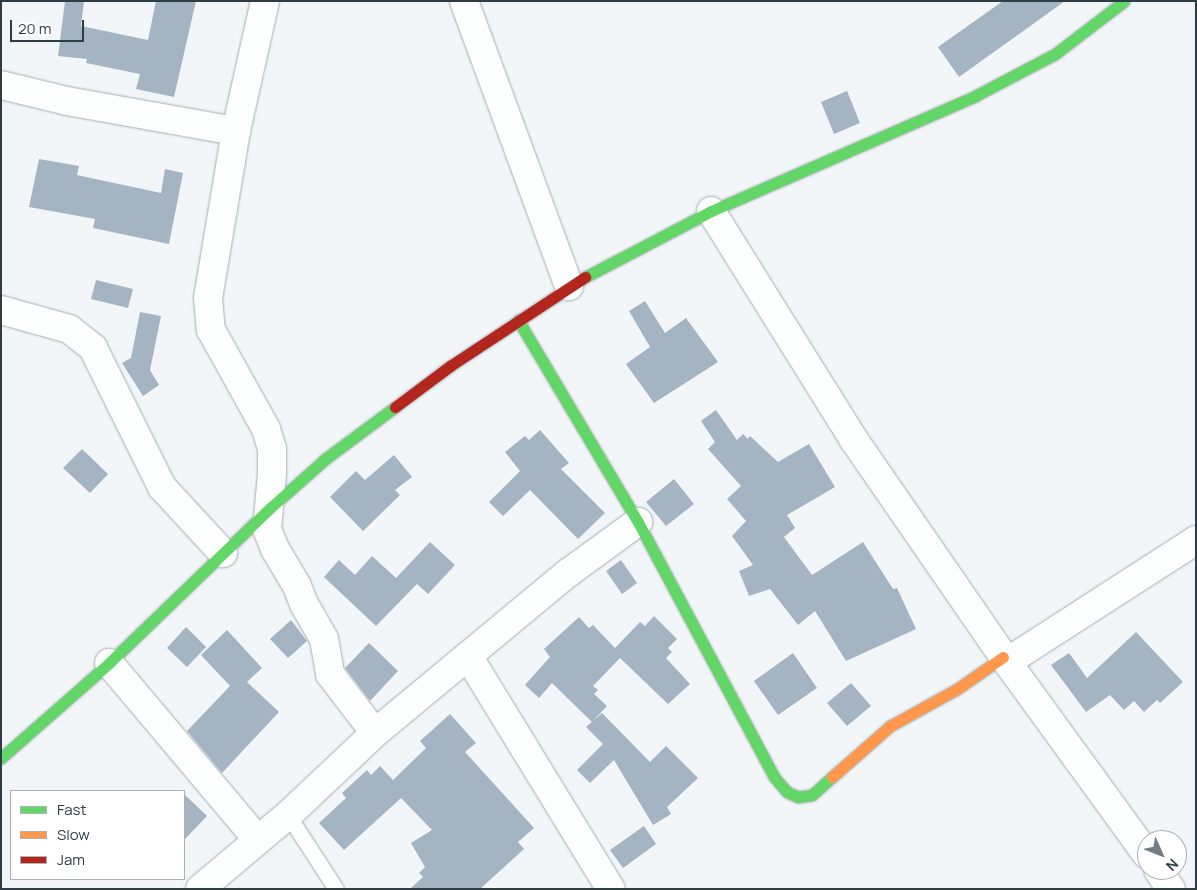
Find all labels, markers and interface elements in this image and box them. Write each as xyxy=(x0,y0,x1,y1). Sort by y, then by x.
scale bar xyxy=(12,10,86,42)
text: 20 m xyxy=(18,18,51,39)
legend xyxy=(10,790,185,880)
text: Fast xyxy=(57,799,86,820)
text: Slow xyxy=(57,824,90,845)
north arrow xyxy=(1137,830,1187,880)
text: Jam xyxy=(57,849,85,870)
text: N xyxy=(1162,855,1183,875)

